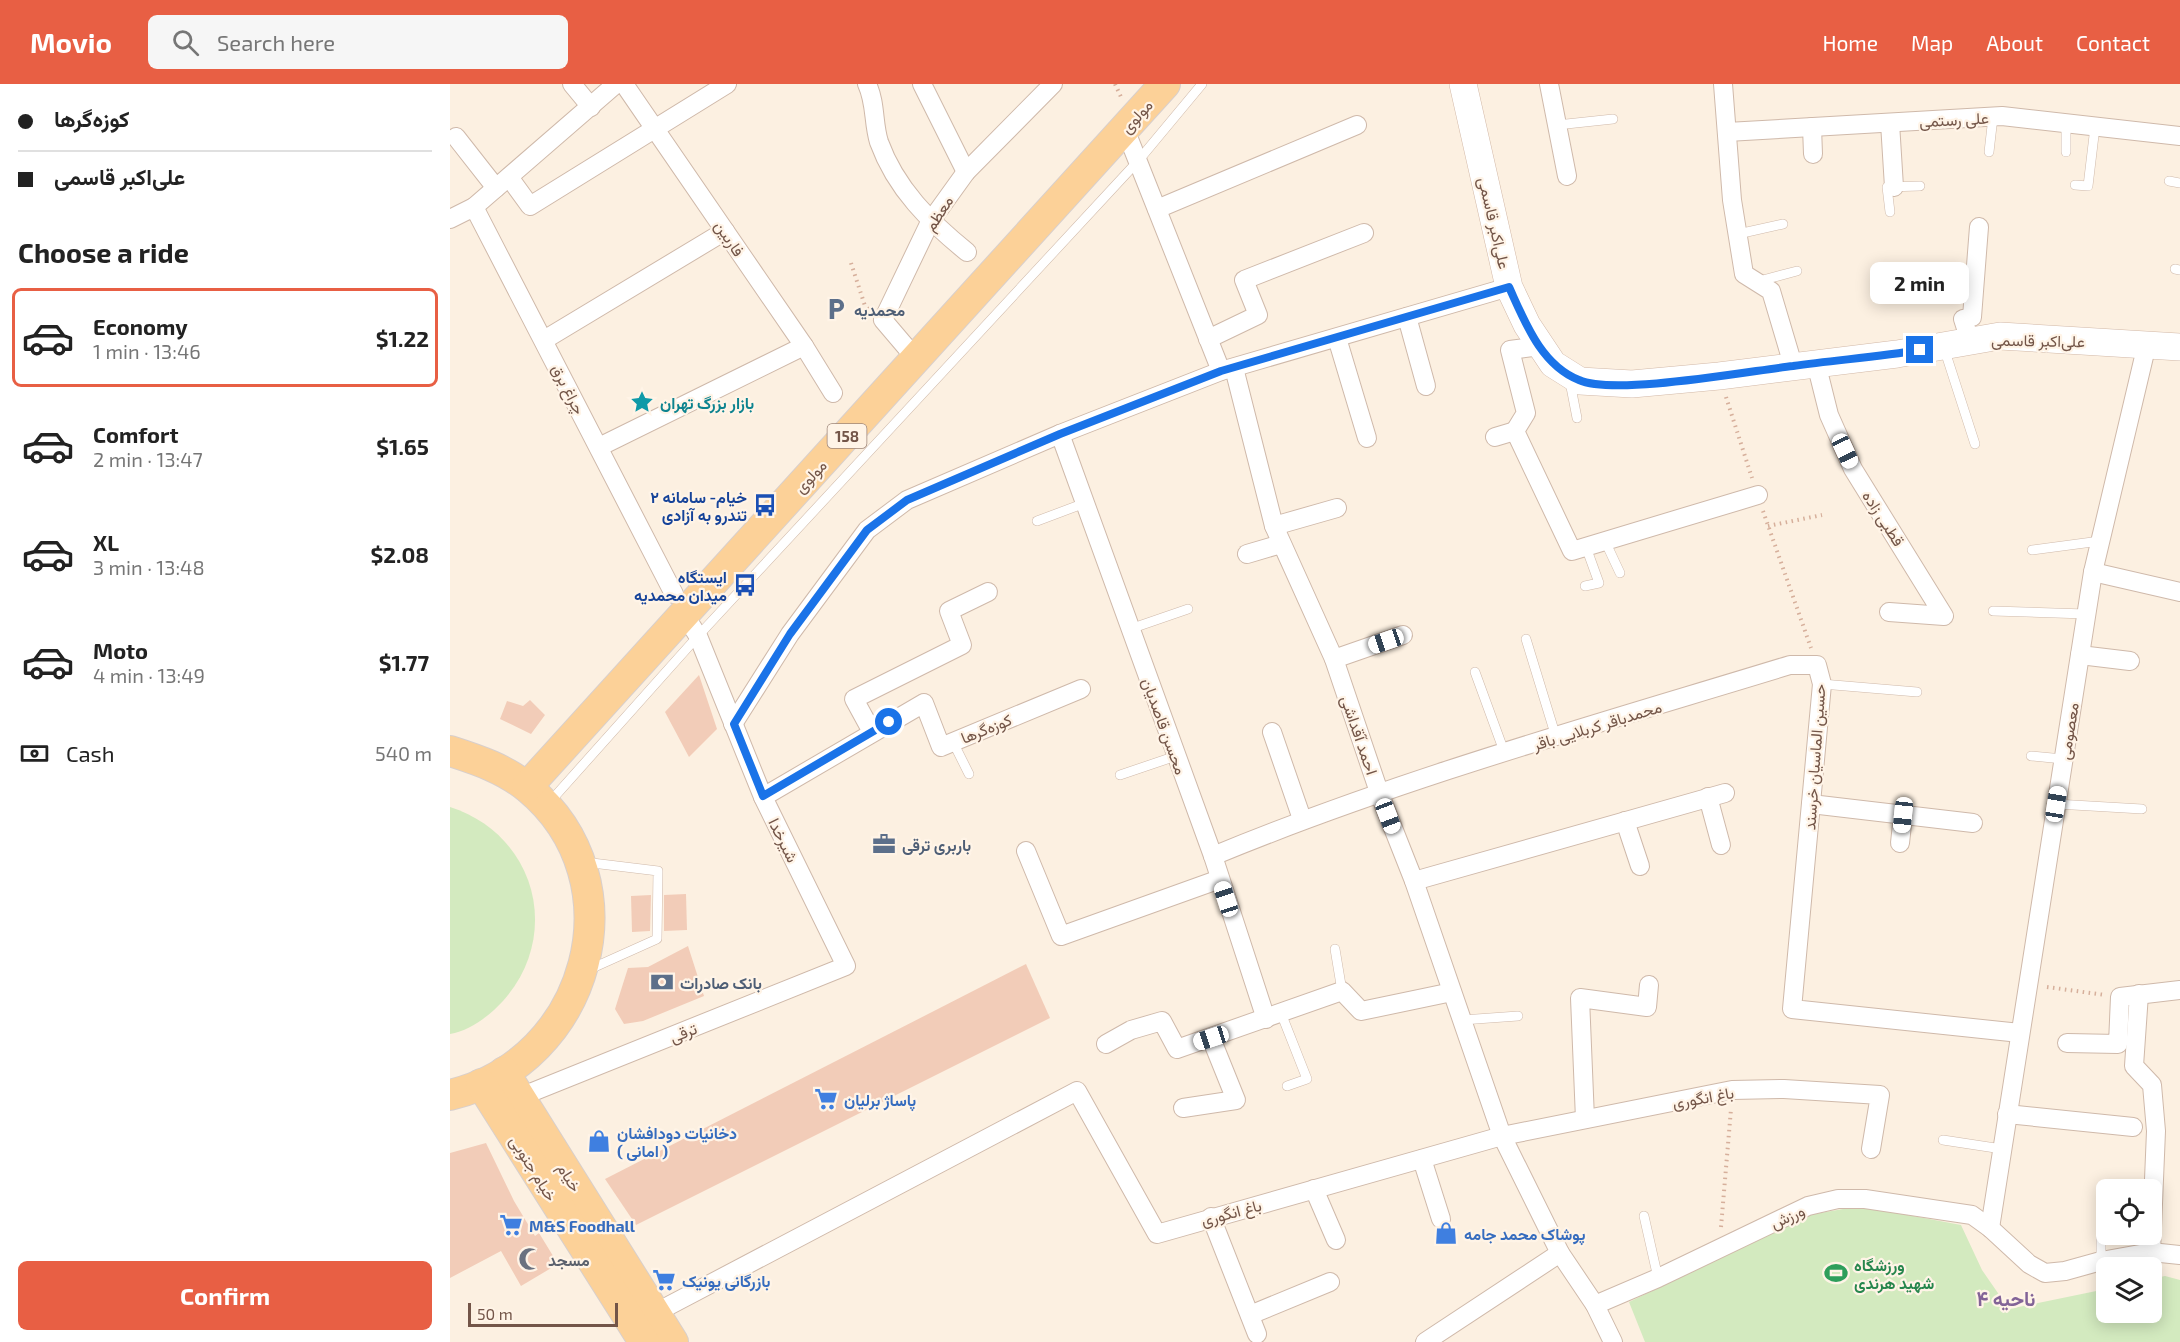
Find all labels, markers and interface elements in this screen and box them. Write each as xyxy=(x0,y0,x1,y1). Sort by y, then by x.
search box xyxy=(148,15,568,69)
text: Movio xyxy=(30,25,112,59)
icon: search xyxy=(169,26,202,59)
text: Search here xyxy=(217,29,335,55)
text: Home xyxy=(1822,30,1878,55)
text: Map xyxy=(1911,30,1953,55)
text: About xyxy=(1986,30,2043,55)
text: Contact xyxy=(2076,30,2150,55)
street label: مولوی xyxy=(1116,95,1157,138)
text: کوزه‌گرها xyxy=(54,105,129,131)
street label: علی رستمی xyxy=(1919,108,1989,132)
text: علی‌اکبر قاسمی xyxy=(54,163,185,189)
street label: علی‌اکبر قاسمی xyxy=(1473,175,1515,271)
street label: معظم xyxy=(920,192,958,235)
street label: فاربین xyxy=(710,216,749,261)
text: Choose a ride xyxy=(18,236,189,268)
callout: 2 min xyxy=(1870,263,1970,305)
text: 2 min xyxy=(1894,271,1945,295)
parking icon: محمدیه xyxy=(823,296,849,322)
place label: محمدیه xyxy=(854,300,905,320)
icon: car xyxy=(21,311,75,365)
text: Economy xyxy=(93,313,188,339)
text: $1.22 xyxy=(376,325,429,351)
street label: علی‌اکبر قاسمی xyxy=(1991,330,2085,352)
route end xyxy=(1906,336,1933,363)
text: 1 min · 13:46 xyxy=(93,339,201,363)
street label: چراغ برق xyxy=(546,361,590,419)
place icon: بازار بزرگ تهران xyxy=(629,389,655,415)
place label: بازار بزرگ تهران xyxy=(660,393,754,414)
icon: car xyxy=(21,419,75,473)
text: Comfort xyxy=(93,421,178,447)
road number: 158 xyxy=(828,424,866,448)
car xyxy=(1829,431,1861,471)
text: $1.65 xyxy=(376,433,429,459)
text: 2 min · 13:47 xyxy=(93,447,203,471)
street label: مولوی xyxy=(790,455,832,498)
place label: خیام- سامانه ۲ تندرو به آزادی xyxy=(650,487,747,526)
street label: قطبی زاده xyxy=(1857,487,1909,550)
bus stop icon: خیام- سامانه ۲ تندرو به آزادی xyxy=(752,492,778,518)
icon: car xyxy=(21,527,75,581)
text: XL xyxy=(93,529,119,555)
text: $2.08 xyxy=(371,541,429,567)
text: 3 min · 13:48 xyxy=(93,555,205,579)
place label: ایستگاه میدان محمدیه xyxy=(634,567,727,605)
bus stop icon: ایستگاه میدان محمدیه xyxy=(732,572,758,598)
car xyxy=(1366,627,1406,655)
icon: car xyxy=(21,635,75,689)
text: Moto xyxy=(93,637,148,663)
text: $1.77 xyxy=(379,649,429,675)
text: 4 min · 13:49 xyxy=(93,663,205,687)
street label: محسن قاصدیان xyxy=(1137,675,1191,778)
street label: حسین الماسیان خرسند xyxy=(1799,683,1831,831)
street label: احمد آقداشی xyxy=(1336,693,1382,778)
street label: محمدباقر کربلایی باقر xyxy=(1529,696,1664,756)
street label: معصومی xyxy=(2054,701,2084,761)
route start xyxy=(875,708,902,735)
street label: کوزه‌گرها xyxy=(958,709,1015,749)
icon: cash xyxy=(18,737,51,770)
text: Cash xyxy=(66,740,115,766)
text: 540 m xyxy=(375,741,432,765)
car xyxy=(2044,785,2068,823)
car xyxy=(1373,796,1403,836)
car xyxy=(1892,796,1914,834)
street label: شیرخدا xyxy=(763,815,803,866)
office icon: باربری ترقی xyxy=(871,831,897,857)
place label: باربری ترقی xyxy=(902,835,971,856)
car xyxy=(1212,879,1240,919)
bank icon: بانک صادرات xyxy=(649,969,675,995)
place label: بانک صادرات xyxy=(680,973,762,994)
street label: ترقی xyxy=(667,1018,700,1048)
car xyxy=(1191,1024,1231,1052)
street label: باغ انگوری xyxy=(1671,1082,1736,1115)
supermarket icon: پاساژ برلیان xyxy=(813,1086,839,1112)
place label: پاساژ برلیان xyxy=(844,1090,916,1112)
place label: دخانیات دودافشان ( امانی ) xyxy=(617,1123,737,1161)
shop icon: دخانیات دودافشان ( امانی ) xyxy=(586,1128,612,1154)
street label: خیام جنوبی xyxy=(505,1132,562,1206)
street label: خیام xyxy=(552,1159,586,1196)
map controls xyxy=(2096,1179,2162,1323)
button: locate xyxy=(2096,1179,2162,1245)
street label: باغ انگوری xyxy=(1199,1195,1264,1232)
street label: ورزش xyxy=(1767,1200,1808,1234)
supermarket icon: M&S Foodhall xyxy=(498,1212,524,1238)
place label: M&S Foodhall xyxy=(529,1216,636,1235)
shop icon: پوشاک محمد جامه xyxy=(1433,1220,1459,1246)
place label: پوشاک محمد جامه xyxy=(1464,1224,1586,1246)
mosque icon: مسجد xyxy=(517,1246,543,1272)
place label: مسجد xyxy=(548,1250,590,1270)
place label: ورزشگاه شهید هرندی xyxy=(1854,1255,1934,1294)
button: layers xyxy=(2096,1257,2162,1323)
sports icon: ورزشگاه شهید هرندی xyxy=(1823,1260,1849,1286)
button: Confirm xyxy=(18,1261,432,1330)
supermarket icon: بازرگانی یونیک xyxy=(651,1267,677,1293)
place label: بازرگانی یونیک xyxy=(682,1271,771,1292)
district label: ناحیه ۴ xyxy=(1976,1286,2036,1311)
scale bar xyxy=(468,1300,618,1328)
text: 50 m xyxy=(477,1304,513,1323)

